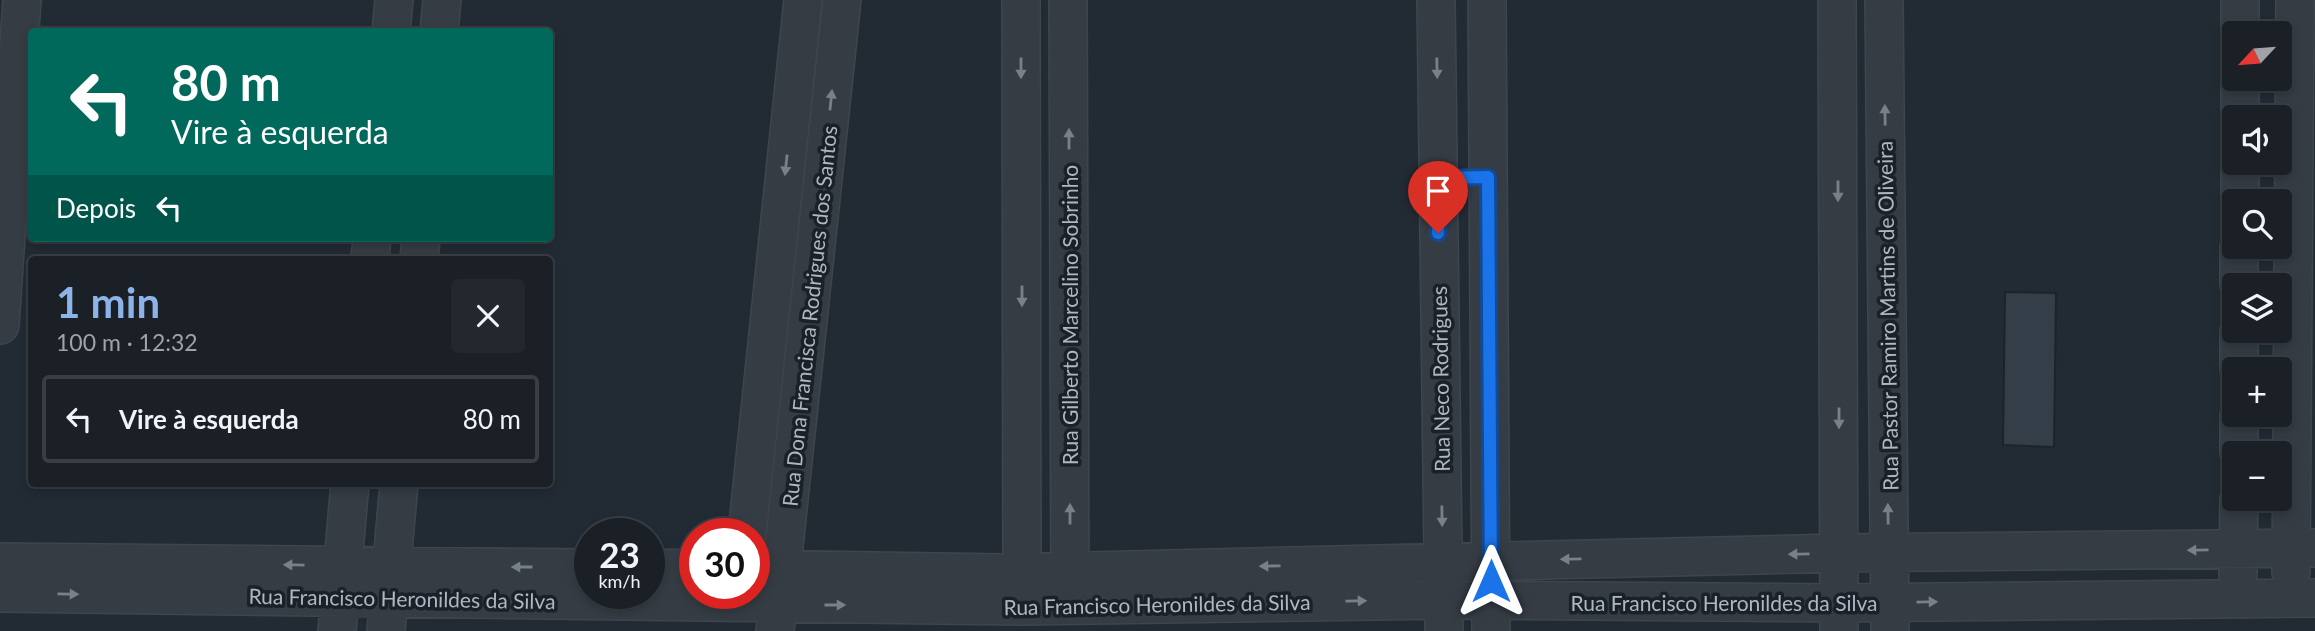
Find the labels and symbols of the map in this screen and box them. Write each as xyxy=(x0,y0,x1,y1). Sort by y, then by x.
north arrow xyxy=(2222,21,2292,91)
one-way arrow xyxy=(1015,57,1027,79)
one-way arrow xyxy=(1431,57,1442,79)
one-way arrow xyxy=(826,89,837,111)
one-way arrow xyxy=(1879,104,1891,126)
street label: Rua Dona Francisca Rodrigues dos Santos xyxy=(777,124,841,508)
one-way arrow xyxy=(1063,128,1075,150)
street label: Rua Pastor Ramiro Martins de Oliveira xyxy=(1871,141,1903,491)
one-way arrow xyxy=(780,155,791,177)
pin xyxy=(1408,161,1468,233)
street label: Rua Gilberto Marcelino Sobrinho xyxy=(1057,165,1082,465)
one-way arrow xyxy=(1832,180,1844,202)
one-way arrow xyxy=(1016,285,1028,307)
street label: Rua Neco Rodrigues xyxy=(1426,286,1454,472)
one-way arrow xyxy=(1833,407,1845,429)
one-way arrow xyxy=(1064,503,1076,525)
one-way arrow xyxy=(1883,503,1894,525)
one-way arrow xyxy=(1436,505,1448,527)
speed limit sign: 30 xyxy=(679,518,770,609)
position arrow xyxy=(1454,544,1528,618)
one-way arrow xyxy=(2187,544,2209,556)
one-way arrow xyxy=(1788,548,1810,560)
one-way arrow xyxy=(1560,553,1582,565)
one-way arrow xyxy=(283,559,305,571)
one-way arrow xyxy=(1259,561,1281,572)
one-way arrow xyxy=(510,562,532,573)
street label: Rua Francisco Heronildes da Silva xyxy=(248,583,556,613)
one-way arrow xyxy=(57,588,79,600)
street label: Rua Francisco Heronildes da Silva xyxy=(1003,589,1311,619)
street label: Rua Francisco Heronildes da Silva xyxy=(1571,590,1878,615)
one-way arrow xyxy=(1345,595,1367,607)
one-way arrow xyxy=(1916,597,1938,608)
one-way arrow xyxy=(824,599,846,611)

